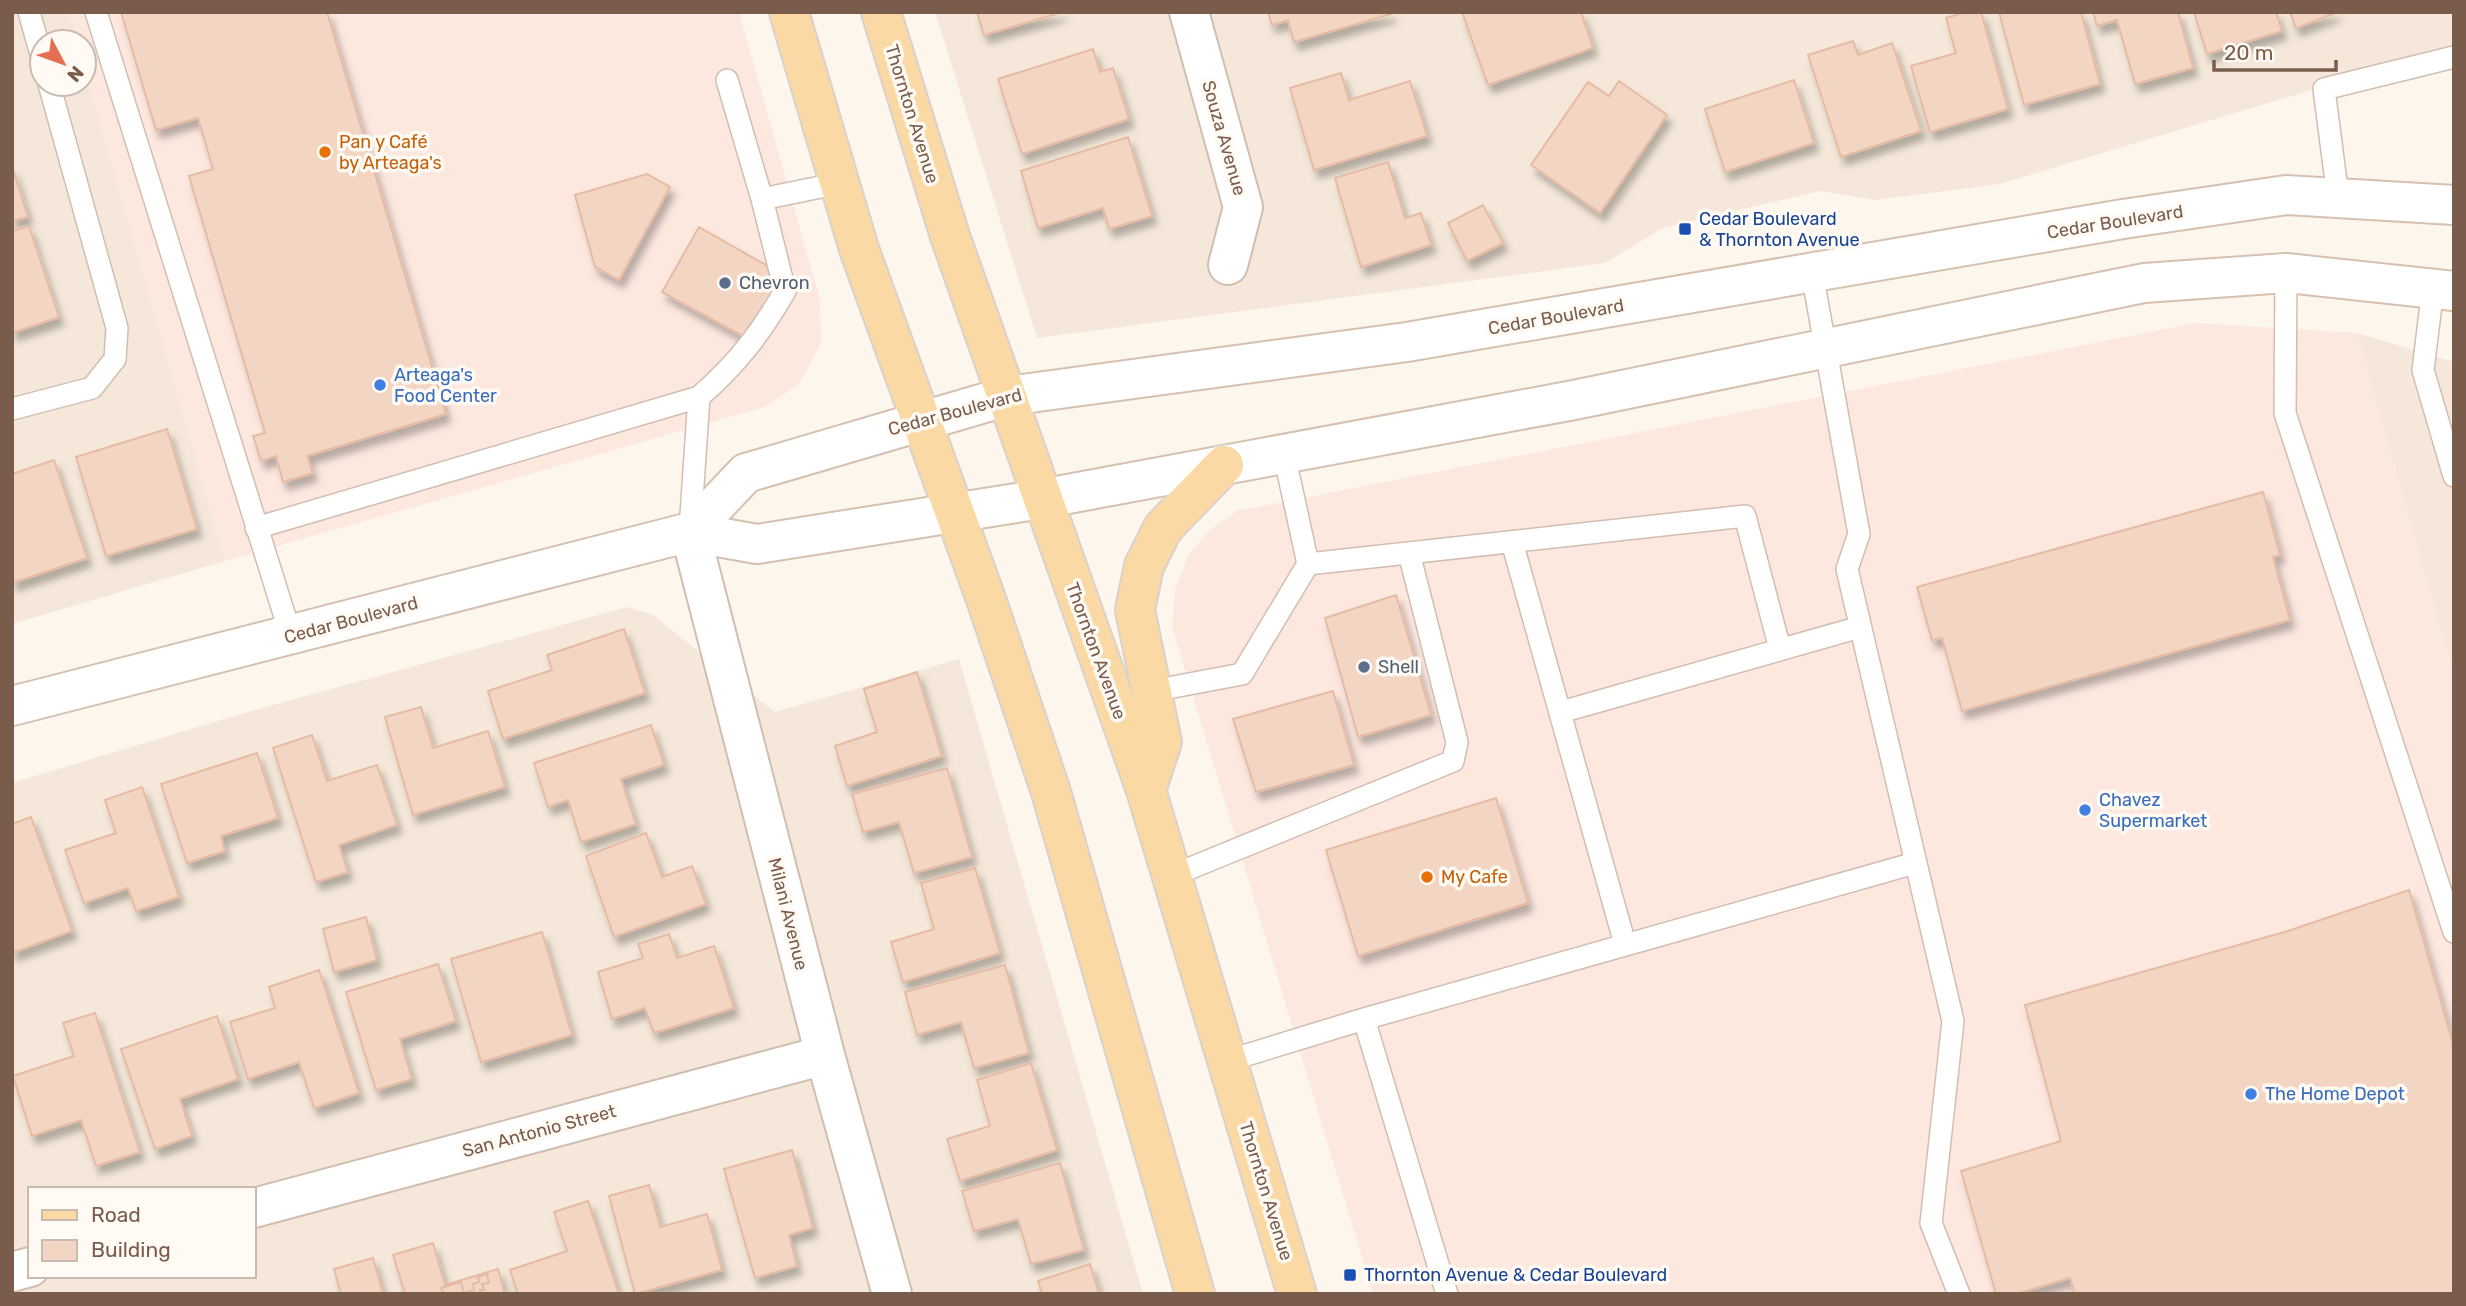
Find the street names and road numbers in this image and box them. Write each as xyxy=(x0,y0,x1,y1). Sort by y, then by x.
street label: Thornton Avenue xyxy=(880,42,944,186)
street label: Souza Avenue xyxy=(1197,78,1251,198)
street label: Cedar Boulevard xyxy=(2045,200,2185,244)
street label: Cedar Boulevard xyxy=(1486,294,1626,340)
street label: Cedar Boulevard xyxy=(886,384,1024,440)
street label: Thornton Avenue xyxy=(1061,579,1131,723)
street label: Cedar Boulevard xyxy=(282,592,420,648)
street label: Milani Avenue xyxy=(763,855,813,973)
street label: San Antonio Street xyxy=(460,1100,618,1162)
street label: Thornton Avenue xyxy=(1234,1119,1298,1263)

